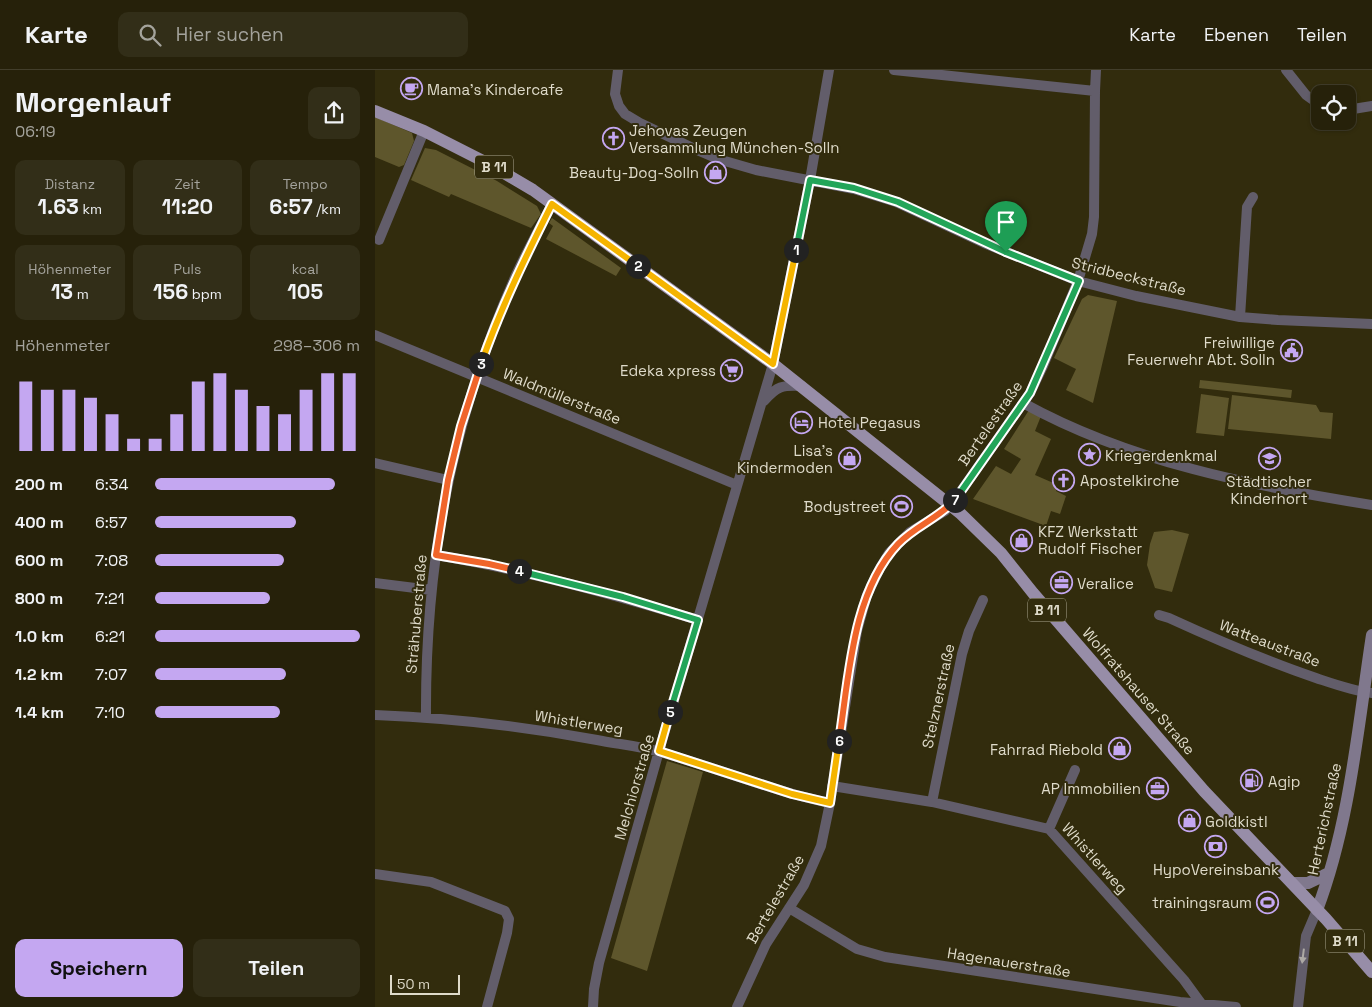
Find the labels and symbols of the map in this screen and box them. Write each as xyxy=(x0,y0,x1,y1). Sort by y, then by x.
cafe icon: Mama's Kindercafe xyxy=(399,77,423,101)
place label: Mama's Kindercafe xyxy=(427,80,564,99)
place label: Jehovas Zeugen Versammlung München-Solln xyxy=(629,121,839,157)
church icon: Jehovas Zeugen Versammlung München-Solln xyxy=(601,127,625,151)
road number: B 11 xyxy=(475,155,513,178)
shop icon: Beauty-Dog-Solln xyxy=(703,160,727,184)
place label: Beauty-Dog-Solln xyxy=(569,163,699,182)
pin xyxy=(985,201,1027,252)
pin: 1 xyxy=(783,238,809,262)
street label: Stridbeckstraße xyxy=(1070,253,1188,299)
pin: 2 xyxy=(625,254,651,278)
place label: Freiwillige Feuerwehr Abt. Solln xyxy=(1127,333,1275,369)
public building icon: Freiwillige Feuerwehr Abt. Solln xyxy=(1279,339,1303,363)
pin: 3 xyxy=(469,352,493,376)
supermarket icon: Edeka xpress xyxy=(720,358,744,382)
place label: Edeka xpress xyxy=(620,361,716,380)
street label: Waldmüllerstraße xyxy=(500,364,624,428)
street label: Bertelestraße xyxy=(954,377,1026,469)
hotel icon: Hotel Pegasus xyxy=(790,410,814,434)
place label: Hotel Pegasus xyxy=(818,413,921,432)
place label: Lisa's Kindermoden xyxy=(737,441,833,477)
place icon: Kriegerdenkmal xyxy=(1077,443,1101,467)
place label: Kriegerdenkmal xyxy=(1105,446,1217,465)
school or university icon: Städtischer Kinderhort xyxy=(1257,446,1281,470)
shop icon: Lisa's Kindermoden xyxy=(837,447,861,471)
church icon: Apostelkirche xyxy=(1052,468,1076,492)
place label: Apostelkirche xyxy=(1080,471,1180,490)
place label: Städtischer Kinderhort xyxy=(1226,472,1312,508)
pin: 7 xyxy=(943,488,967,512)
sports icon: Bodystreet xyxy=(890,494,914,518)
place label: Bodystreet xyxy=(804,497,886,516)
place label: KFZ Werkstatt Rudolf Fischer xyxy=(1038,522,1142,558)
shop icon: KFZ Werkstatt Rudolf Fischer xyxy=(1010,528,1034,552)
street label: Strähuberstraße xyxy=(401,554,431,674)
pin: 4 xyxy=(507,558,531,584)
office icon: Veralice xyxy=(1049,571,1073,595)
place label: Veralice xyxy=(1077,574,1134,593)
road number: B 11 xyxy=(1028,598,1066,622)
street label: Watteaustraße xyxy=(1217,615,1323,671)
street label: Wolfratshauser Straße xyxy=(1079,623,1200,759)
street label: Stelznerstraße xyxy=(918,642,958,750)
pin: 5 xyxy=(657,700,683,724)
street label: Whistlerweg xyxy=(533,706,625,738)
pin: 6 xyxy=(827,728,851,754)
street label: Melchiorstraße xyxy=(610,732,658,842)
shop icon: Fahrrad Riebold xyxy=(1107,737,1131,761)
place label: Fahrrad Riebold xyxy=(990,740,1103,759)
street label: Herterichstraße xyxy=(1303,761,1345,877)
fuel station icon: Agip xyxy=(1240,769,1264,793)
place label: Agip xyxy=(1268,772,1300,791)
office icon: AP Immobilien xyxy=(1145,776,1169,800)
place label: AP Immobilien xyxy=(1041,779,1141,798)
shop icon: Goldkistl xyxy=(1177,809,1201,833)
place label: Goldkistl xyxy=(1205,812,1268,831)
street label: Whistlerweg xyxy=(1058,818,1132,898)
bank icon: HypoVereinsbank xyxy=(1204,834,1228,858)
street label: Bertelestraße xyxy=(742,851,808,947)
place label: HypoVereinsbank xyxy=(1153,860,1279,879)
sports icon: trainingsraum xyxy=(1256,890,1280,914)
place label: trainingsraum xyxy=(1152,893,1252,912)
road number: B 11 xyxy=(1326,929,1364,952)
street label: Hagenauerstraße xyxy=(946,943,1072,981)
one-way arrow xyxy=(1299,948,1307,964)
scale bar xyxy=(390,972,460,995)

